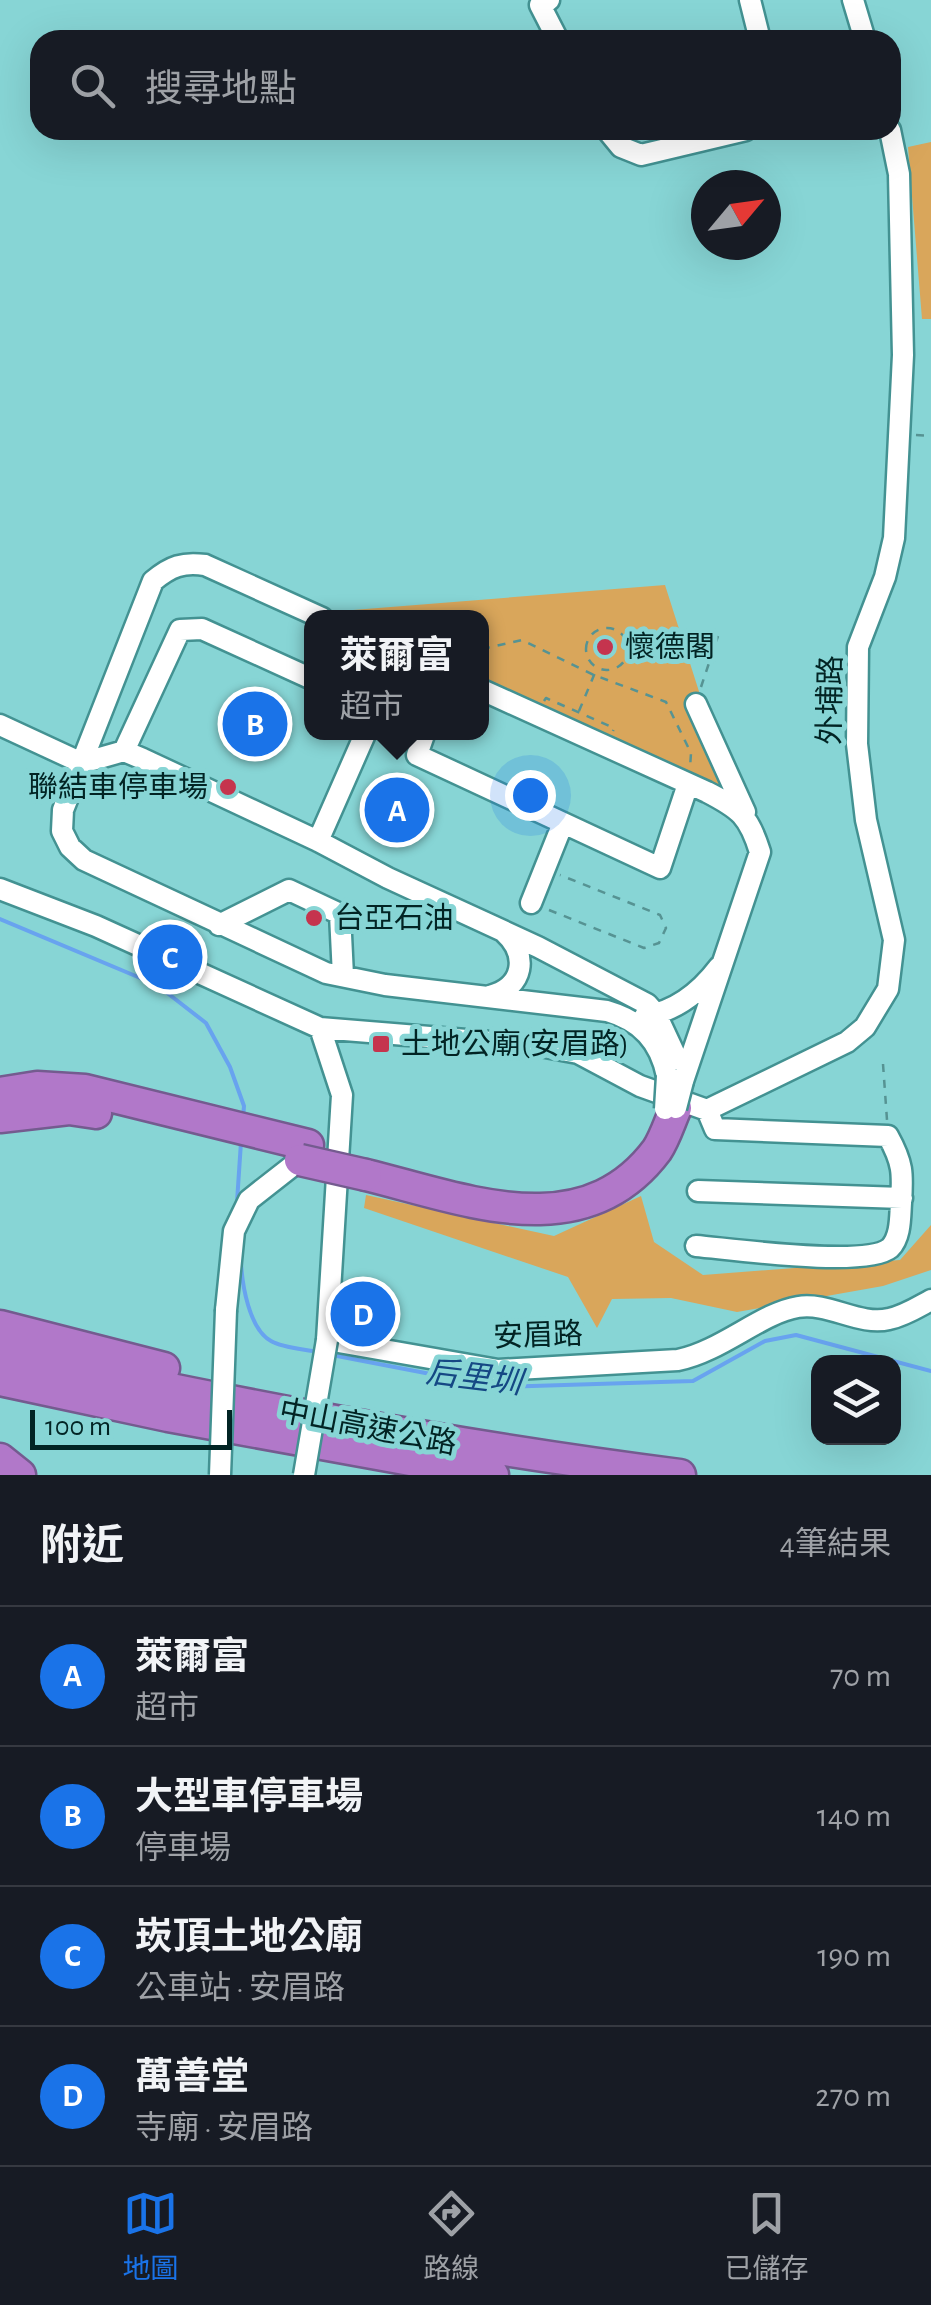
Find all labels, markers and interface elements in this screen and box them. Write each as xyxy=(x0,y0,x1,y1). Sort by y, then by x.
search box xyxy=(30,30,901,140)
icon: search xyxy=(65,58,120,113)
text: 搜尋地點 xyxy=(145,71,297,109)
north arrow xyxy=(691,170,781,260)
popup xyxy=(304,610,489,740)
place label: 懷德閣 xyxy=(625,631,715,663)
marker: 懷德閣 xyxy=(594,636,616,658)
text: 萊爾富 xyxy=(339,638,454,676)
street label: 外埔路 xyxy=(813,655,847,745)
pin: B xyxy=(222,686,288,762)
text: 超市 xyxy=(339,691,404,723)
your location xyxy=(505,770,556,821)
place label: 聯結車停車場 xyxy=(28,771,208,803)
pin: A xyxy=(364,772,430,848)
marker: 聯結車停車場 xyxy=(217,776,239,798)
place label: 台亞石油 xyxy=(334,902,454,934)
marker: 台亞石油 xyxy=(303,907,325,929)
pin: C xyxy=(138,920,202,994)
place label: 土地公廟(安眉路) xyxy=(401,1028,629,1060)
marker: 土地公廟(安眉路) xyxy=(370,1033,392,1055)
pin: D xyxy=(330,1276,396,1352)
street label: 安眉路 xyxy=(492,1317,584,1353)
water label: 后里圳 xyxy=(424,1355,528,1400)
map controls xyxy=(811,1355,901,1445)
button: layers xyxy=(811,1355,901,1445)
street label: 中山高速公路 xyxy=(277,1394,459,1460)
scale bar xyxy=(30,1405,232,1450)
text: 100 m xyxy=(45,1413,111,1441)
text: 附近 xyxy=(40,1525,124,1567)
text: 4筆結果 xyxy=(780,1528,891,1560)
text: 萊爾富 xyxy=(135,1639,249,1677)
text: A xyxy=(63,1660,82,1692)
text: 70 m xyxy=(830,1660,891,1692)
text: 超市 xyxy=(135,1692,199,1724)
text: 大型車停車場 xyxy=(135,1779,363,1817)
text: B xyxy=(63,1800,82,1832)
text: 140 m xyxy=(817,1800,891,1832)
text: 停車場 xyxy=(135,1832,231,1864)
text: 崁頂土地公廟 xyxy=(135,1919,363,1957)
text: C xyxy=(64,1940,81,1972)
text: 190 m xyxy=(817,1940,891,1972)
text: 公車站 · 安眉路 xyxy=(135,1972,345,2004)
text: 萬善堂 xyxy=(135,2059,249,2097)
text: D xyxy=(62,2080,83,2112)
text: 270 m xyxy=(815,2080,891,2112)
text: 寺廟 · 安眉路 xyxy=(135,2112,313,2144)
tab: 地圖 xyxy=(122,2186,179,2287)
tab: 路線 xyxy=(423,2186,480,2287)
tab: 已儲存 xyxy=(724,2186,809,2287)

